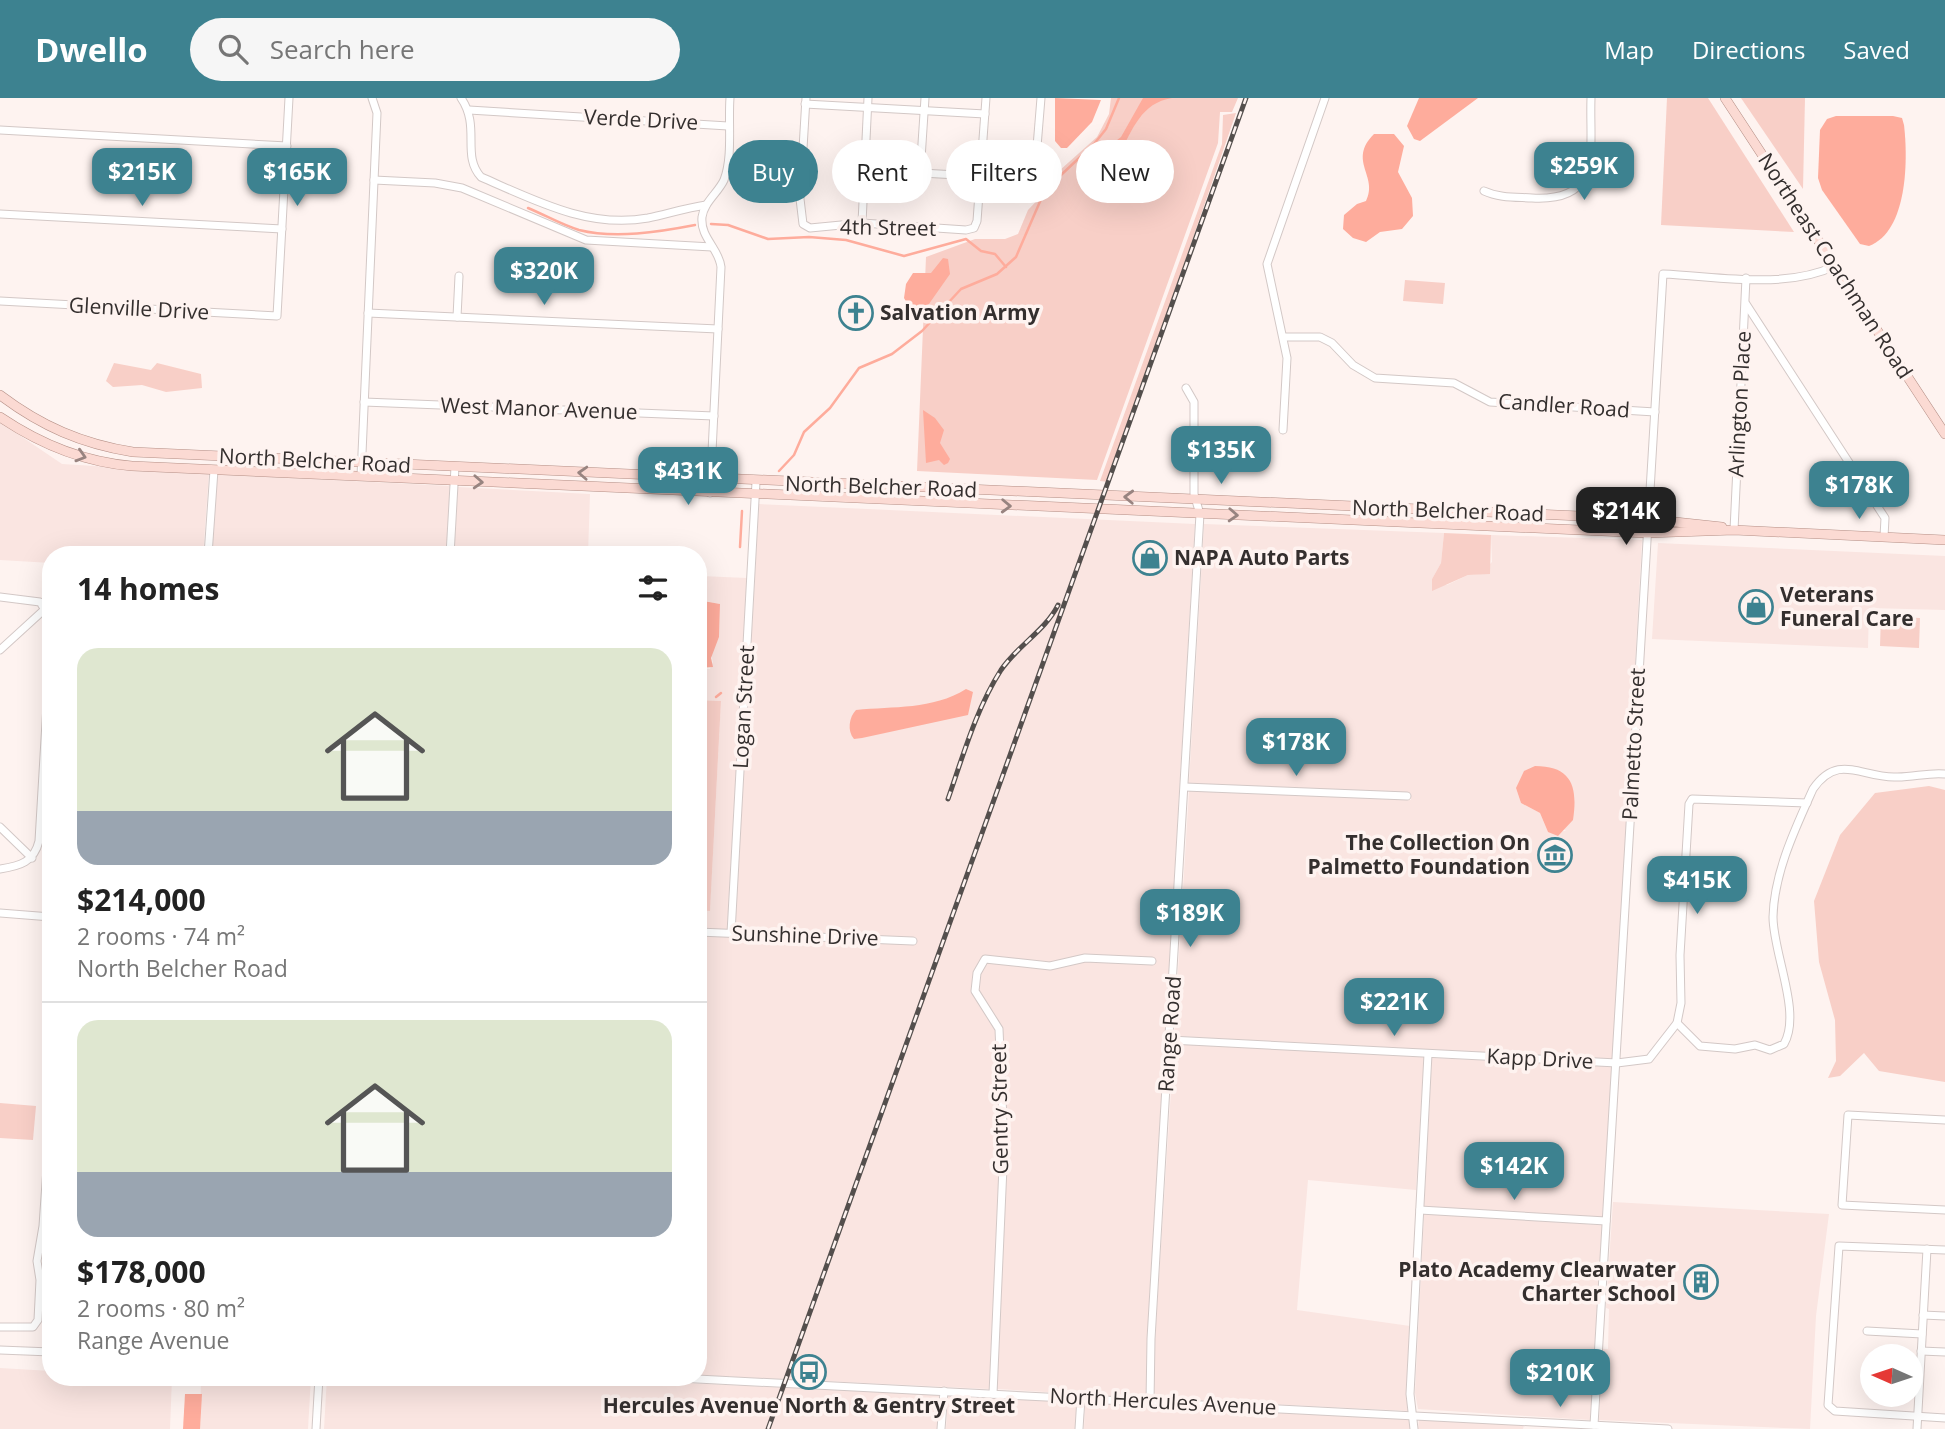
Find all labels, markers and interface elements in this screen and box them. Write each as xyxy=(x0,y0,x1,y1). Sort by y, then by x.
search box xyxy=(190,18,680,81)
text: Dwello xyxy=(35,27,148,72)
icon: search xyxy=(214,30,252,68)
text: Search here xyxy=(270,31,415,67)
text: Map xyxy=(1604,33,1654,66)
text: Directions xyxy=(1692,33,1805,66)
text: Saved xyxy=(1843,33,1910,66)
street label: Verde Drive xyxy=(583,102,699,136)
chip: Buy xyxy=(728,140,818,203)
chip: Rent xyxy=(832,140,932,203)
chip: Filters xyxy=(946,140,1062,203)
chip: New xyxy=(1076,140,1174,203)
pin: $259K xyxy=(1535,142,1633,202)
street label: Northeast Coachman Road xyxy=(1752,147,1919,384)
pin: $215K xyxy=(93,148,191,208)
pin: $165K xyxy=(248,148,346,208)
text: $259K xyxy=(1550,149,1618,181)
text: $215K xyxy=(108,155,176,187)
text: $165K xyxy=(263,155,331,187)
street label: 4th Street xyxy=(840,212,936,242)
pin: $320K xyxy=(495,248,593,307)
text: $320K xyxy=(510,254,578,286)
street label: Glenville Drive xyxy=(68,290,210,326)
church icon: Salvation Army xyxy=(837,294,875,332)
place label: Salvation Army xyxy=(880,298,1040,326)
street label: Arlington Place xyxy=(1721,330,1757,478)
street label: Candler Road xyxy=(1497,386,1631,424)
street label: West Manor Avenue xyxy=(440,391,638,425)
pin: $135K xyxy=(1172,426,1270,486)
text: $135K xyxy=(1187,433,1255,465)
street label: North Belcher Road xyxy=(218,441,412,479)
one-way arrow xyxy=(75,448,87,463)
pin: $431K xyxy=(639,448,737,507)
text: $431K xyxy=(654,454,722,486)
pin: $178K xyxy=(1810,462,1908,521)
one-way arrow xyxy=(577,466,588,481)
text: $178K xyxy=(1825,468,1893,500)
street label: North Belcher Road xyxy=(784,469,978,503)
one-way arrow xyxy=(473,475,484,490)
pin: $214K xyxy=(1577,488,1675,547)
one-way arrow xyxy=(1123,490,1134,505)
street label: North Belcher Road xyxy=(1351,493,1545,527)
text: $214K xyxy=(1592,494,1660,526)
one-way arrow xyxy=(1000,499,1011,514)
one-way arrow xyxy=(1228,508,1239,523)
shop icon: NAPA Auto Parts xyxy=(1131,539,1169,577)
place label: NAPA Auto Parts xyxy=(1174,543,1350,571)
text: 14 homes xyxy=(77,568,220,609)
icon: filters xyxy=(634,569,672,607)
place label: Veterans Funeral Care xyxy=(1780,580,1914,632)
shop icon: Veterans Funeral Care xyxy=(1737,588,1775,626)
street label: Logan Street xyxy=(726,644,760,769)
street label: Palmetto Street xyxy=(1615,667,1651,821)
icon: home xyxy=(312,693,438,819)
pin: $178K xyxy=(1247,718,1345,778)
text: $178K xyxy=(1262,725,1330,757)
place label: The Collection On Palmetto Foundation xyxy=(1308,828,1530,880)
museum icon: The Collection On Palmetto Foundation xyxy=(1536,836,1574,874)
pin: $415K xyxy=(1648,856,1746,916)
text: $415K xyxy=(1663,863,1731,895)
text: $214,000 xyxy=(77,879,206,920)
pin: $189K xyxy=(1141,890,1239,949)
text: $189K xyxy=(1156,896,1224,928)
street label: Sunshine Drive xyxy=(731,918,879,952)
text: 2 rooms · 74 m² xyxy=(77,920,245,952)
text: North Belcher Road xyxy=(77,952,288,984)
street label: Range Road xyxy=(1151,975,1187,1093)
pin: $221K xyxy=(1345,978,1443,1038)
text: $221K xyxy=(1360,985,1428,1017)
street label: Kapp Drive xyxy=(1486,1041,1594,1075)
street label: Gentry Street xyxy=(984,1043,1014,1175)
icon: home xyxy=(312,1065,438,1191)
pin: $142K xyxy=(1465,1142,1563,1202)
text: $142K xyxy=(1480,1149,1548,1181)
text: $178,000 xyxy=(77,1251,206,1292)
place label: Plato Academy Clearwater Charter School xyxy=(1398,1255,1676,1307)
building icon: Plato Academy Clearwater Charter School xyxy=(1682,1263,1720,1301)
text: 2 rooms · 80 m² xyxy=(77,1292,245,1324)
text: Range Avenue xyxy=(77,1324,230,1356)
north arrow xyxy=(1860,1344,1923,1407)
map controls xyxy=(1860,1344,1923,1407)
pin: $210K xyxy=(1511,1350,1609,1409)
bus stop icon: Hercules Avenue North & Gentry Street xyxy=(790,1353,828,1391)
text: $210K xyxy=(1526,1356,1594,1388)
street label: North Hercules Avenue xyxy=(1049,1381,1277,1421)
place label: Hercules Avenue North & Gentry Street xyxy=(603,1391,1015,1419)

